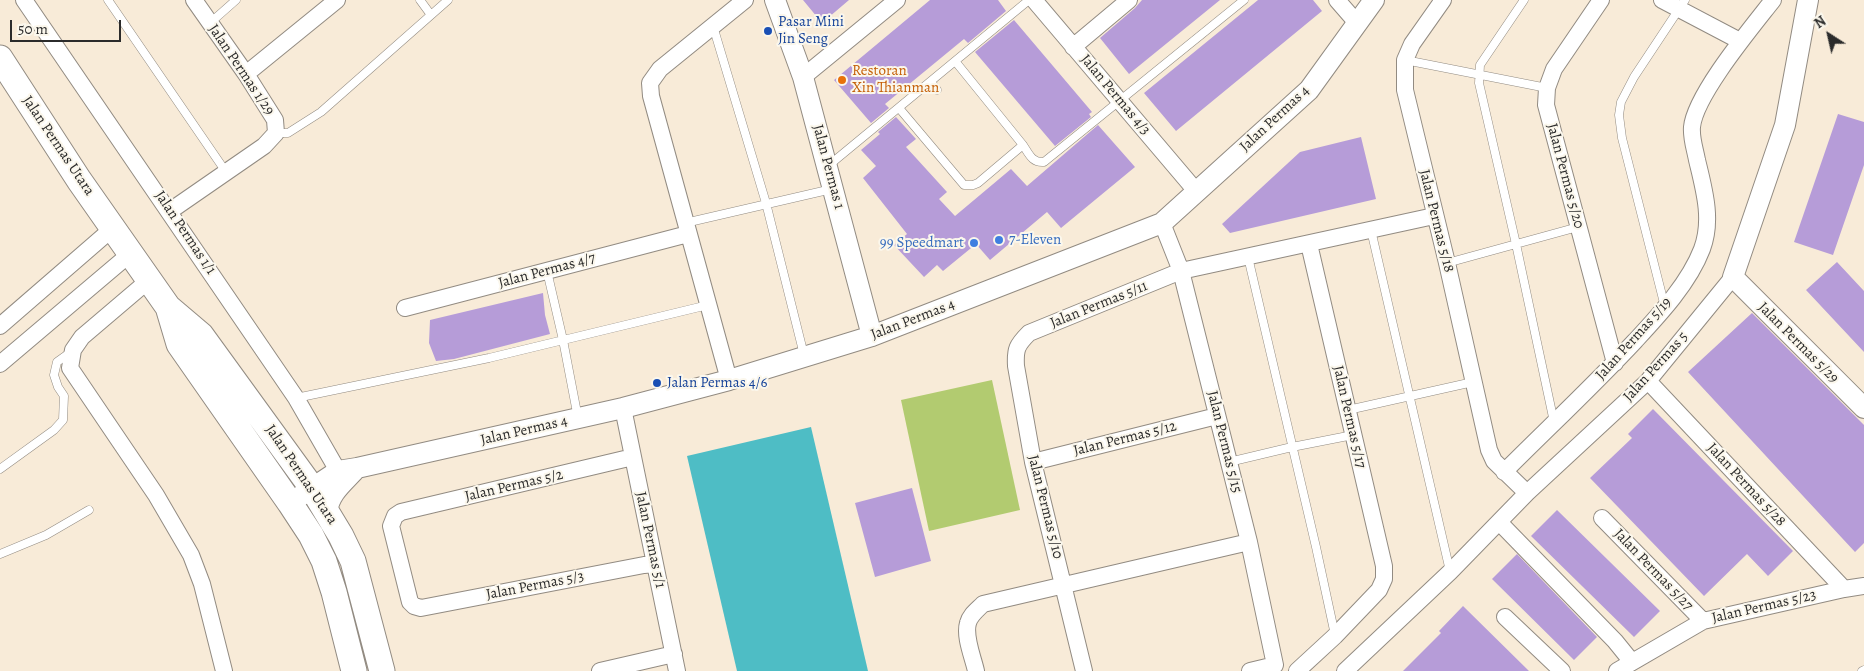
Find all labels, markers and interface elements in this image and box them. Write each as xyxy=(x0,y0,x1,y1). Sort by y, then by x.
scale bar xyxy=(12,10,124,42)
north arrow xyxy=(1804,10,1854,60)
text: N xyxy=(1810,12,1830,33)
place label: Pasar Mini Jin Seng xyxy=(778,13,844,48)
text: 50 m xyxy=(18,19,48,39)
street label: Jalan Permas 1/29 xyxy=(204,21,278,119)
marker: Pasar Mini Jin Seng xyxy=(762,25,774,37)
street label: Jalan Permas 4/3 xyxy=(1076,51,1154,139)
place label: Restoran Xin Thianman xyxy=(852,62,939,97)
marker: Restoran Xin Thianman xyxy=(836,74,848,86)
street label: Jalan Permas 4 xyxy=(1236,82,1314,156)
street label: Jalan Permas Utara xyxy=(18,93,98,199)
street label: Jalan Permas 5/20 xyxy=(1542,121,1588,231)
street label: Jalan Permas 1 xyxy=(808,123,848,211)
street label: Jalan Permas 5/18 xyxy=(1414,168,1458,274)
street label: Jalan Permas 1/1 xyxy=(150,188,220,278)
place label: 7-Eleven xyxy=(1009,231,1061,249)
place label: 99 Speedmart xyxy=(880,234,964,252)
marker: 7-Eleven xyxy=(993,234,1005,246)
marker: 99 Speedmart xyxy=(968,237,980,249)
street label: Jalan Permas 4/7 xyxy=(496,249,598,293)
street label: Jalan Permas 5/11 xyxy=(1048,277,1150,333)
street label: Jalan Permas 5/19 xyxy=(1592,294,1676,384)
street label: Jalan Permas 4 xyxy=(868,296,958,344)
street label: Jalan Permas 5/29 xyxy=(1754,299,1842,387)
street label: Jalan Permas 5 xyxy=(1620,328,1692,406)
street label: Jalan Permas 5/17 xyxy=(1328,364,1370,470)
place label: Jalan Permas 4/6 xyxy=(667,374,767,392)
marker: Jalan Permas 4/6 xyxy=(651,377,663,389)
street label: Jalan Permas 5/15 xyxy=(1203,389,1245,495)
street label: Jalan Permas 4 xyxy=(479,412,569,450)
street label: Jalan Permas 5/12 xyxy=(1072,418,1178,460)
street label: Jalan Permas Utara xyxy=(261,422,341,528)
street label: Jalan Permas 5/28 xyxy=(1703,440,1789,530)
street label: Jalan Permas 5/10 xyxy=(1023,453,1067,561)
street label: Jalan Permas 5/2 xyxy=(463,466,565,506)
street label: Jalan Permas 5/1 xyxy=(631,490,669,590)
street label: Jalan Permas 5/27 xyxy=(1609,525,1697,615)
street label: Jalan Permas 5/3 xyxy=(484,568,586,604)
street label: Jalan Permas 5/23 xyxy=(1710,586,1818,628)

